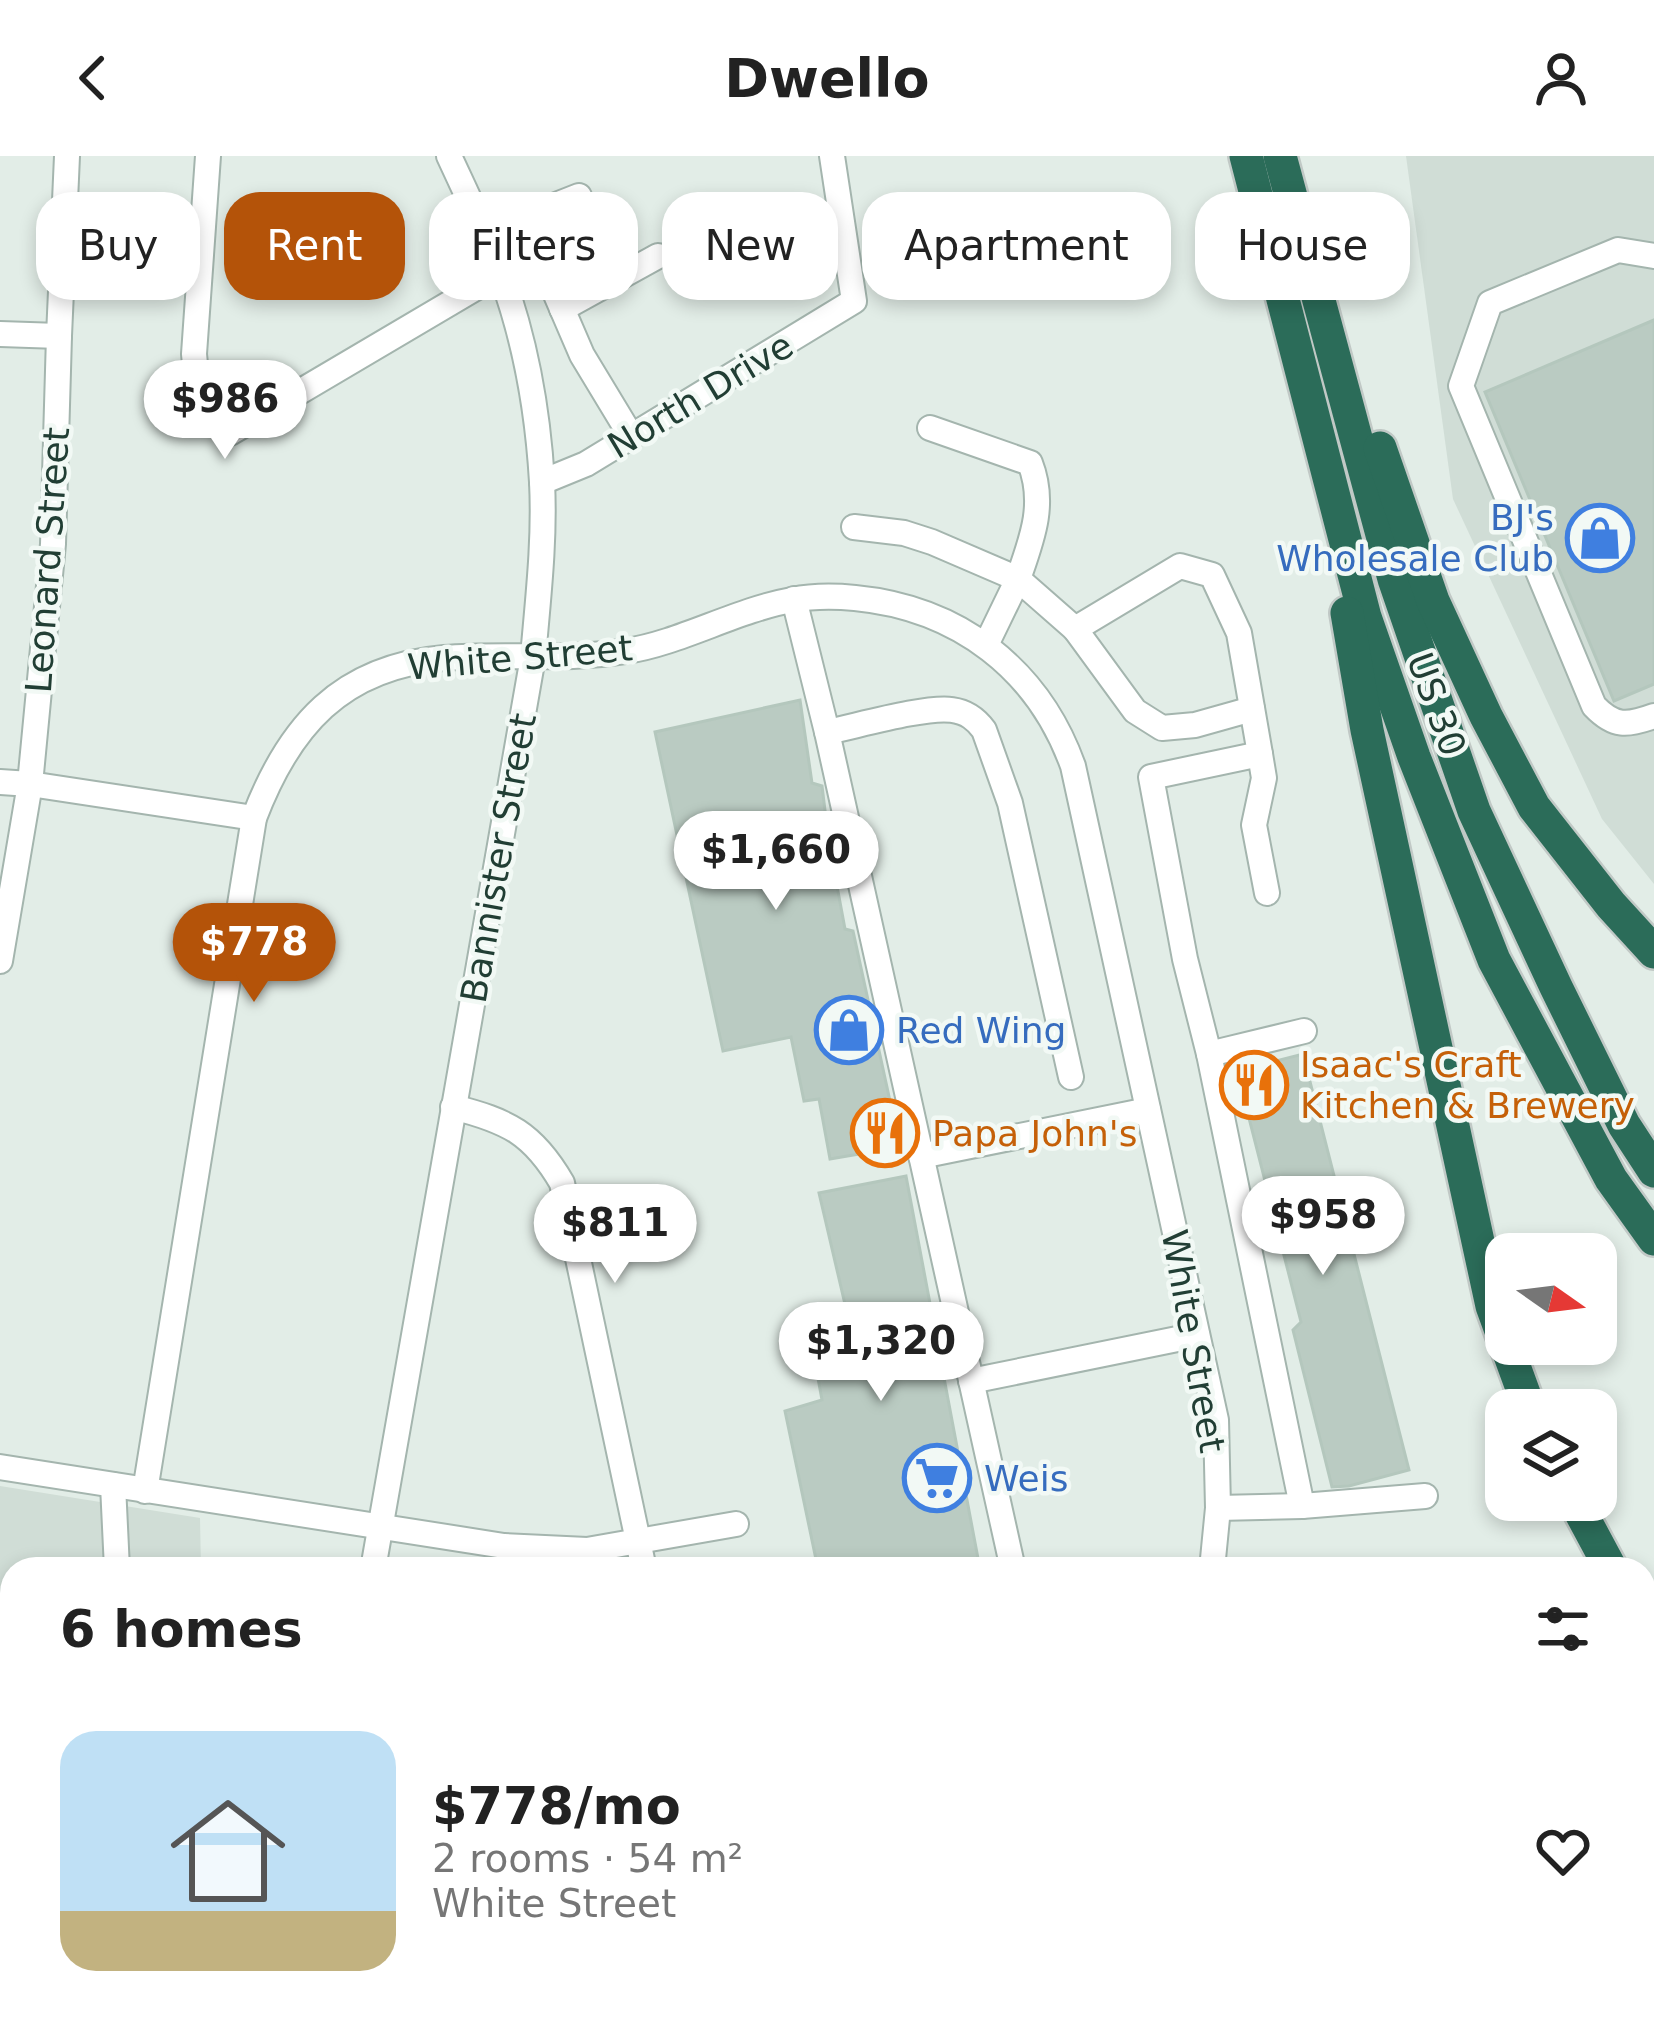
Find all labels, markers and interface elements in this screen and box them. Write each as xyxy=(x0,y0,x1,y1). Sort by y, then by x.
icon: back xyxy=(60,45,126,111)
icon: person xyxy=(1528,45,1594,111)
text: Dwello xyxy=(724,47,930,110)
chip: Buy xyxy=(36,192,200,300)
chip: Rent xyxy=(224,192,405,300)
chip: Filters xyxy=(429,192,638,300)
chip: New xyxy=(662,192,838,300)
chip: Apartment xyxy=(862,192,1171,300)
chip: House xyxy=(1195,192,1410,300)
street label: North Drive xyxy=(601,324,800,467)
pin: $986 xyxy=(154,360,296,462)
text: $986 xyxy=(171,376,279,421)
street label: Leonard Street xyxy=(18,426,77,694)
place label: BJ's Wholesale Club xyxy=(1276,497,1554,579)
shop icon: BJ's Wholesale Club xyxy=(1565,503,1635,573)
street label: White Street xyxy=(406,627,634,688)
street label: US 30 xyxy=(1399,647,1474,761)
street label: Bannister Street xyxy=(453,710,544,1006)
pin: $1,660 xyxy=(678,811,874,913)
text: $1,660 xyxy=(701,827,851,872)
pin: $778 xyxy=(183,903,325,1005)
text: $778 xyxy=(200,919,308,964)
shop icon: Red Wing xyxy=(814,995,884,1065)
place label: Red Wing xyxy=(896,1010,1066,1051)
place label: Isaac's Craft Kitchen & Brewery xyxy=(1300,1044,1635,1126)
restaurant icon: Isaac's Craft Kitchen & Brewery xyxy=(1219,1050,1289,1120)
restaurant icon: Papa John's xyxy=(850,1098,920,1168)
place label: Papa John's xyxy=(932,1113,1137,1154)
pin: $958 xyxy=(1252,1176,1394,1278)
pin: $811 xyxy=(544,1184,686,1286)
text: $958 xyxy=(1269,1192,1377,1237)
text: $811 xyxy=(561,1200,669,1245)
street label: White Street xyxy=(1154,1226,1233,1456)
north arrow xyxy=(1485,1233,1617,1365)
map controls xyxy=(1485,1233,1617,1521)
pin: $1,320 xyxy=(783,1302,979,1404)
text: $1,320 xyxy=(806,1318,956,1363)
button: layers xyxy=(1485,1389,1617,1521)
supermarket icon: Weis xyxy=(902,1443,972,1513)
place label: Weis xyxy=(984,1458,1068,1499)
icon: filters xyxy=(1530,1596,1596,1662)
text: 6 homes xyxy=(60,1600,303,1659)
text: $778/mo xyxy=(432,1777,681,1836)
icon: home xyxy=(156,1779,300,1923)
icon: heart xyxy=(1530,1818,1596,1884)
text: 2 rooms · 54 m² xyxy=(432,1836,743,1881)
text: White Street xyxy=(432,1881,676,1926)

